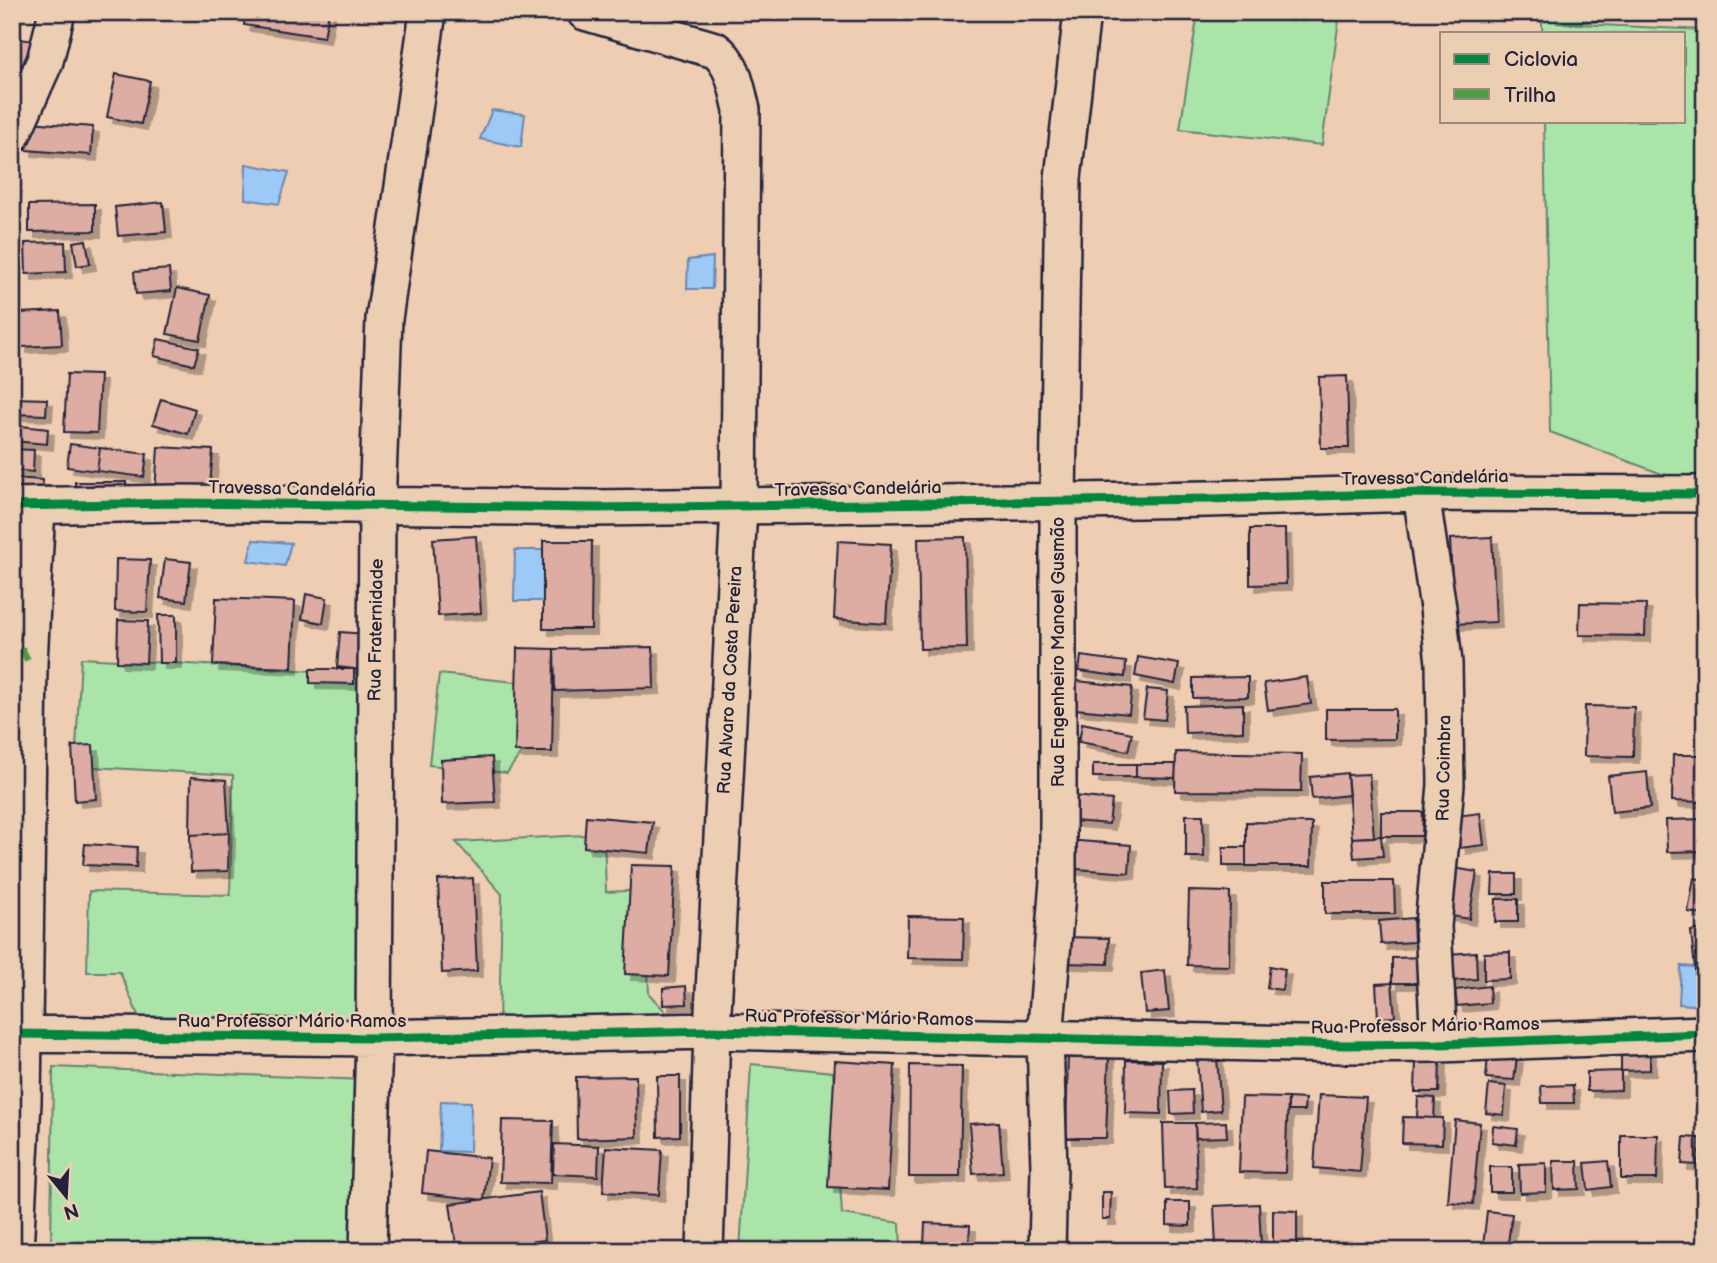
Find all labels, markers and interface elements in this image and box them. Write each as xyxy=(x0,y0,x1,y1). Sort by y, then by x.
legend xyxy=(1440,32,1686,122)
text: Ciclovia xyxy=(1504,47,1578,72)
text: Trilha xyxy=(1504,83,1556,108)
street label: Travessa Candelária xyxy=(1341,466,1509,490)
street label: Travessa Candelária xyxy=(208,477,376,501)
street label: Travessa Candelária xyxy=(774,477,942,501)
street label: Rua Engenheiro Manoel Gusmão xyxy=(1048,517,1069,787)
street label: Rua Fraternidade xyxy=(364,558,388,702)
street label: Rua Alvaro da Costa Pereira xyxy=(714,565,746,795)
street label: Rua Coimbra xyxy=(1433,715,1455,821)
street label: Rua Professor Mário Ramos xyxy=(744,1006,974,1030)
street label: Rua Professor Mário Ramos xyxy=(178,1011,407,1032)
street label: Rua Professor Mário Ramos xyxy=(1310,1014,1540,1038)
north arrow xyxy=(32,1162,102,1232)
text: N xyxy=(60,1198,81,1224)

